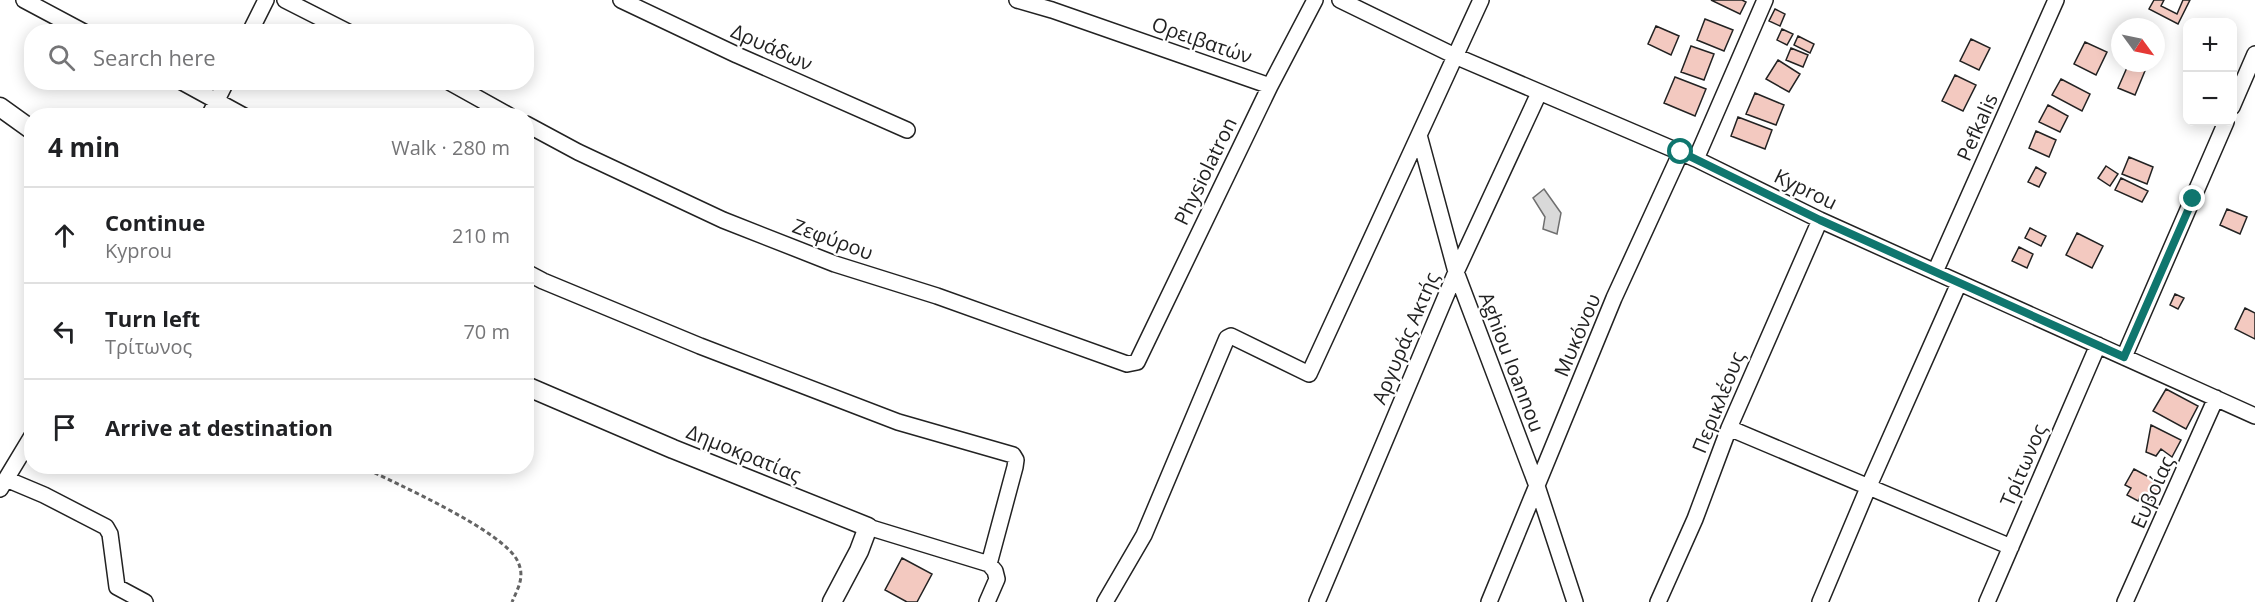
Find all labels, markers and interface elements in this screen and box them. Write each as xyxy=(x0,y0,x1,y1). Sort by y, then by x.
street label: Ορειβατών xyxy=(1148,10,1256,70)
street label: Δρυάδων xyxy=(727,17,817,77)
north arrow xyxy=(2111,18,2165,72)
map controls xyxy=(2183,18,2237,126)
button: + xyxy=(2183,18,2237,72)
search box xyxy=(24,24,534,90)
icon: search xyxy=(45,41,78,74)
text: Search here xyxy=(93,42,216,72)
button: − xyxy=(2183,72,2237,126)
street label: Pefkalis xyxy=(1950,89,2004,165)
street label: Physiolatron xyxy=(1167,113,1243,229)
text: 4 min xyxy=(48,129,120,165)
text: Walk · 280 m xyxy=(391,134,510,161)
route start xyxy=(1667,138,1693,164)
street label: Kyprou xyxy=(1770,162,1842,216)
route end xyxy=(2179,185,2205,211)
text: Continue xyxy=(105,207,205,237)
street label: Ζεφύρου xyxy=(789,212,877,266)
icon: ahead xyxy=(48,219,81,252)
text: 210 m xyxy=(452,222,510,249)
text: Kyprou xyxy=(105,237,172,264)
street label: Αργυράς Ακτής xyxy=(1365,268,1445,408)
street label: Aghiou Ioannou xyxy=(1473,288,1551,436)
street label: Μυκόνου xyxy=(1547,289,1607,381)
text: Turn left xyxy=(105,303,200,333)
icon: left xyxy=(48,315,81,348)
text: 70 m xyxy=(463,318,510,345)
text: Τρίτωνος xyxy=(105,333,192,360)
street label: Περικλέους xyxy=(1685,347,1751,457)
icon: arrive xyxy=(48,411,81,444)
text: Arrive at destination xyxy=(105,412,333,442)
street label: Δημοκρατίας xyxy=(683,418,806,488)
street label: Τρίτωνος xyxy=(1994,419,2053,510)
street label: Ευβοίας xyxy=(2124,451,2180,532)

